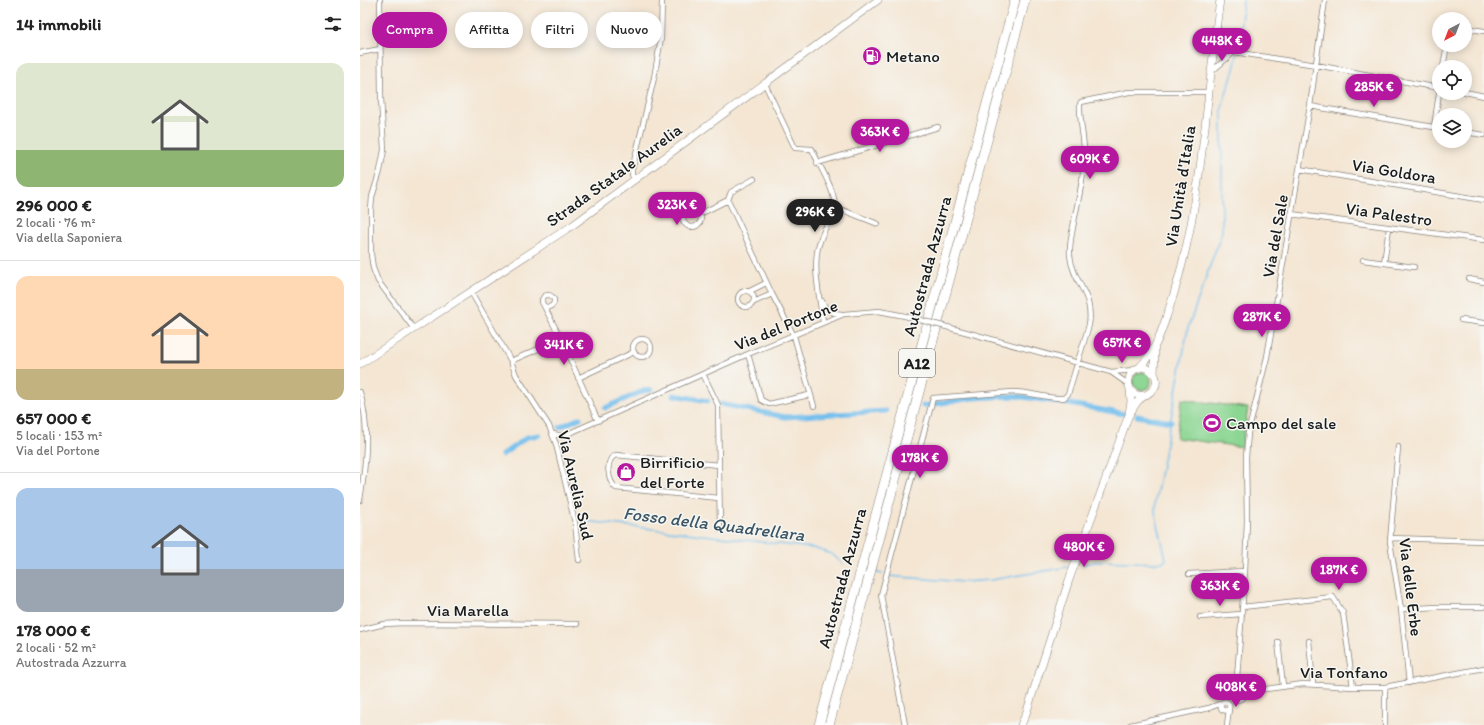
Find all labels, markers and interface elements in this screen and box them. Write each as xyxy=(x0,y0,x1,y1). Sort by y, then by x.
chip: Compra xyxy=(372,12,447,48)
chip: Affitta xyxy=(455,12,523,48)
chip: Filtri xyxy=(531,12,588,48)
chip: Nuovo xyxy=(596,12,662,48)
north arrow xyxy=(1432,12,1472,52)
map controls xyxy=(1432,12,1472,148)
icon: filters xyxy=(322,13,344,35)
text: 14 immobili xyxy=(16,14,101,34)
pin: 448K € xyxy=(1189,28,1255,62)
text: 448K € xyxy=(1201,33,1243,48)
fuel station icon: Metano xyxy=(861,45,883,67)
place label: Metano xyxy=(886,46,940,66)
button: locate xyxy=(1432,60,1472,100)
pin: 285K € xyxy=(1341,74,1407,108)
text: 285K € xyxy=(1354,79,1394,94)
icon: home xyxy=(144,89,216,161)
button: layers xyxy=(1432,108,1472,148)
street label: Strada Statale Aurelia xyxy=(542,119,686,231)
pin: 363K € xyxy=(847,119,913,153)
text: 363K € xyxy=(860,124,900,139)
street label: Via Unità d'Italia xyxy=(1161,124,1200,248)
pin: 609K € xyxy=(1057,146,1123,180)
text: 609K € xyxy=(1070,151,1110,166)
street label: Via Goldora xyxy=(1351,155,1437,187)
pin: 323K € xyxy=(644,192,710,226)
street label: Via del Sale xyxy=(1258,193,1292,279)
street label: Autostrada Azzurra xyxy=(899,194,955,338)
text: 296 000 € xyxy=(16,195,92,215)
text: 323K € xyxy=(657,197,697,212)
street label: Via Palestro xyxy=(1344,198,1434,230)
pin: 296K € xyxy=(782,199,848,233)
text: 296K € xyxy=(795,204,835,219)
text: 2 locali · 76 m² xyxy=(16,215,96,230)
text: Via della Saponiera xyxy=(16,230,122,245)
street label: Via del Portone xyxy=(731,295,841,355)
icon: home xyxy=(144,302,216,374)
pin: 287K € xyxy=(1229,304,1295,338)
text: 287K € xyxy=(1242,309,1282,324)
pin: 657K € xyxy=(1089,330,1155,364)
pin: 341K € xyxy=(531,332,597,366)
text: 657K € xyxy=(1103,335,1141,350)
text: 341K € xyxy=(544,337,584,352)
road number: A12 xyxy=(899,349,935,377)
text: 657 000 € xyxy=(16,408,91,428)
sports icon: Campo del sale xyxy=(1201,412,1223,434)
place label: Campo del sale xyxy=(1226,413,1336,433)
text: 5 locali · 153 m² xyxy=(16,428,102,443)
street label: Via Aurelia Sud xyxy=(554,428,598,542)
text: Via del Portone xyxy=(16,443,100,458)
pin: 178K € xyxy=(887,445,953,479)
text: 178K € xyxy=(901,450,939,465)
place label: Birrificio del Forte xyxy=(640,452,705,492)
shop icon: Birrificio del Forte xyxy=(615,461,637,483)
water label: Fosso della Quadrellara xyxy=(622,502,807,546)
street label: Autostrada Azzurra xyxy=(814,506,870,650)
icon: home xyxy=(144,514,216,586)
pin: 480K € xyxy=(1051,534,1117,568)
street label: Via delle Erbe xyxy=(1395,537,1427,637)
text: 480K € xyxy=(1063,539,1105,554)
pin: 187K € xyxy=(1306,557,1372,591)
text: 187K € xyxy=(1320,562,1358,577)
pin: 363K € xyxy=(1187,573,1253,607)
text: 363K € xyxy=(1200,578,1240,593)
street label: Via Marella xyxy=(427,600,509,620)
text: 178 000 € xyxy=(16,620,90,640)
text: 2 locali · 52 m² xyxy=(16,640,96,655)
text: Autostrada Azzurra xyxy=(16,655,126,670)
street label: Via Tonfano xyxy=(1300,662,1388,682)
pin: 408K € xyxy=(1203,674,1269,708)
text: 408K € xyxy=(1215,679,1257,694)

